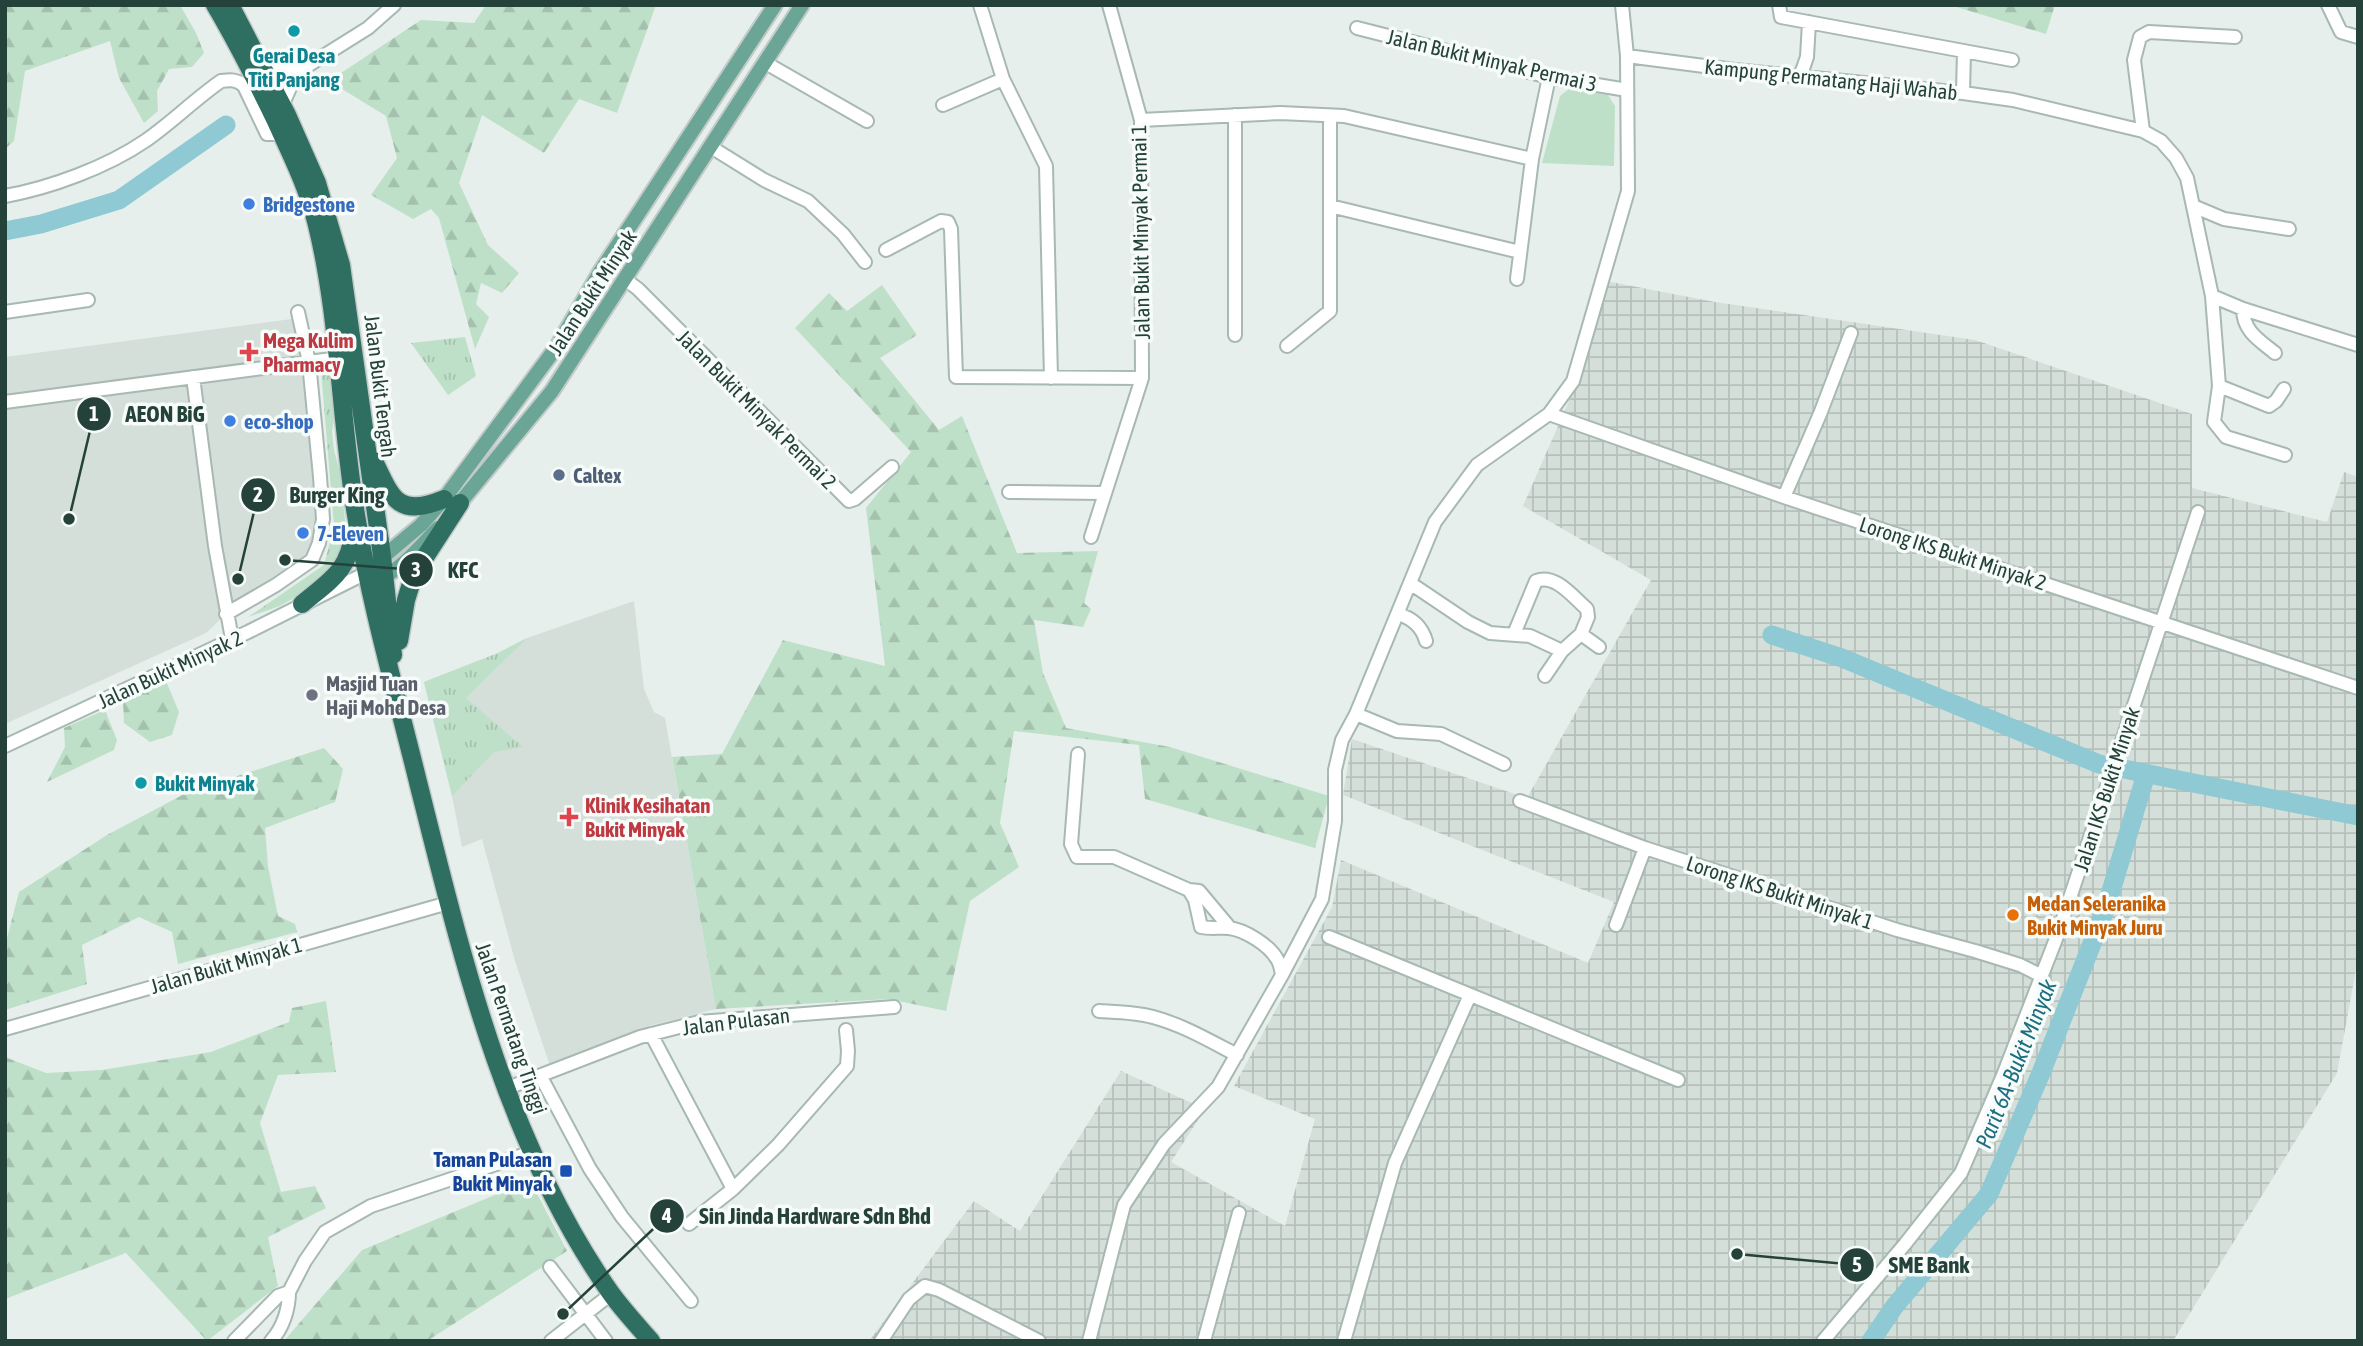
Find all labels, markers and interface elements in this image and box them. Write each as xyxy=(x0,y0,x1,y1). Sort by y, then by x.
marker: Gerai Desa Titi Panjang xyxy=(286,23,302,39)
street label: Jalan Bukit Minyak Permai 3 xyxy=(1385,24,1599,96)
place label: Gerai Desa Titi Panjang xyxy=(248,43,340,91)
street label: Kampung Permatang Haji Wahab xyxy=(1703,54,1959,104)
street label: Jalan Bukit Minyak Permai 1 xyxy=(1126,124,1154,340)
place label: Bridgestone xyxy=(263,192,355,216)
marker: Bridgestone xyxy=(241,196,257,212)
street label: Jalan Bukit Minyak xyxy=(543,225,641,359)
street label: Jalan Bukit Tengah xyxy=(360,313,402,459)
street label: Jalan Bukit Minyak Permai 2 xyxy=(672,324,842,494)
place label: Mega Kulim Pharmacy xyxy=(263,328,354,376)
marker: Mega Kulim Pharmacy xyxy=(241,344,257,360)
callout: AEON BiG xyxy=(76,392,219,436)
text: 1 xyxy=(89,401,99,425)
text: AEON BiG xyxy=(124,401,205,427)
place label: eco-shop xyxy=(244,409,314,433)
marker: eco-shop xyxy=(222,413,238,429)
place label: Caltex xyxy=(573,463,622,487)
marker: Caltex xyxy=(551,467,567,483)
callout: Burger King xyxy=(240,473,399,517)
text: 2 xyxy=(253,482,263,506)
text: Burger King xyxy=(289,482,385,508)
street label: Lorong IKS Bukit Minyak 2 xyxy=(1856,511,2050,595)
place label: 7-Eleven xyxy=(317,521,384,545)
marker: 7-Eleven xyxy=(295,525,311,541)
callout: KFC xyxy=(399,548,493,592)
text: 3 xyxy=(411,557,421,581)
text: KFC xyxy=(448,557,479,583)
street label: Jalan Bukit Minyak 2 xyxy=(94,625,246,713)
place label: Masjid Tuan Haji Mohd Desa xyxy=(326,671,446,719)
marker: Masjid Tuan Haji Mohd Desa xyxy=(304,687,320,703)
street label: Jalan IKS Bukit Minyak xyxy=(2068,704,2144,874)
place label: Bukit Minyak xyxy=(155,771,255,795)
marker: Bukit Minyak xyxy=(133,775,149,791)
place label: Klinik Kesihatan Bukit Minyak xyxy=(585,793,710,841)
marker: Klinik Kesihatan Bukit Minyak xyxy=(559,807,579,827)
street label: Lorong IKS Bukit Minyak 1 xyxy=(1683,850,1877,934)
place label: Medan Seleranika Bukit Minyak Juru xyxy=(2027,891,2166,939)
marker: Medan Seleranika Bukit Minyak Juru xyxy=(2005,907,2021,923)
street label: Jalan Bukit Minyak 1 xyxy=(147,932,305,998)
street label: Jalan Permatang Tinggi xyxy=(471,939,553,1117)
water label: Parit 6A-Bukit Minyak xyxy=(1970,975,2062,1152)
street label: Jalan Pulasan xyxy=(681,1003,791,1039)
place label: Taman Pulasan Bukit Minyak xyxy=(433,1147,553,1195)
marker: Taman Pulasan Bukit Minyak xyxy=(558,1163,574,1179)
callout: Sin Jinda Hardware Sdn Bhd xyxy=(650,1194,945,1238)
text: 4 xyxy=(661,1203,672,1227)
text: Sin Jinda Hardware Sdn Bhd xyxy=(699,1203,931,1229)
callout: SME Bank xyxy=(1839,1243,1983,1287)
text: 5 xyxy=(1852,1252,1862,1276)
text: SME Bank xyxy=(1889,1252,1970,1278)

